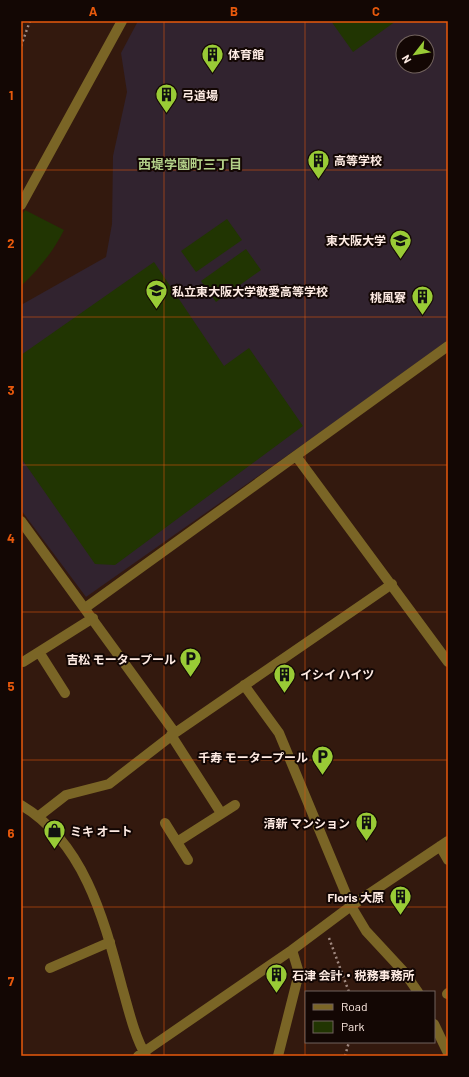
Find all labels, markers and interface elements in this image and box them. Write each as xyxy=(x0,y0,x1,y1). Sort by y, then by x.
text: A xyxy=(89,3,98,19)
text: B xyxy=(230,3,238,19)
text: C xyxy=(372,3,380,19)
north arrow xyxy=(395,34,435,74)
building icon: 体育館 xyxy=(199,41,225,74)
place label: 体育館 xyxy=(228,47,264,61)
text: N xyxy=(399,53,413,66)
building icon: 弓道場 xyxy=(154,82,180,115)
text: 1 xyxy=(9,87,13,103)
place label: 弓道場 xyxy=(182,88,218,102)
building icon: 高等学校 xyxy=(305,147,331,180)
place label: 高等学校 xyxy=(334,153,382,167)
district label: 西堤学園町三丁目 xyxy=(138,156,242,172)
school or university icon: 東大阪大学 xyxy=(388,227,414,260)
place label: 東大阪大学 xyxy=(326,233,386,247)
text: 2 xyxy=(7,235,15,251)
school or university icon: 私立東大阪大学敬愛高等学校 xyxy=(143,278,169,311)
place label: 私立東大阪大学敬愛高等学校 xyxy=(172,284,328,298)
building icon: 桃風寮 xyxy=(409,284,435,317)
place label: 桃風寮 xyxy=(370,290,406,304)
text: 3 xyxy=(7,382,15,398)
text: 4 xyxy=(7,530,15,546)
parking icon: 吉松 モータープール xyxy=(178,646,204,679)
place label: 吉松 モータープール xyxy=(66,652,176,666)
building icon: イシイ ハイツ xyxy=(272,661,298,694)
place label: イシイ ハイツ xyxy=(300,667,374,681)
text: 5 xyxy=(7,678,15,694)
parking icon: 千寿 モータープール xyxy=(310,744,336,777)
place label: 千寿 モータープール xyxy=(198,750,308,764)
building icon: 清新 マンション xyxy=(353,810,379,843)
place label: 清新 マンション xyxy=(264,816,350,830)
shop icon: ミキ オート xyxy=(42,818,68,851)
place label: ミキ オート xyxy=(70,824,132,838)
text: 6 xyxy=(8,825,15,841)
building icon: Floris 大原 xyxy=(387,884,413,917)
place label: Floris 大原 xyxy=(328,890,384,904)
building icon: 石津 会計・税務事務所 xyxy=(263,962,289,995)
place label: 石津 会計・税務事務所 xyxy=(292,968,414,982)
text: 7 xyxy=(8,973,15,989)
legend xyxy=(305,991,435,1043)
text: Road xyxy=(341,999,368,1013)
text: Park xyxy=(341,1019,365,1033)

